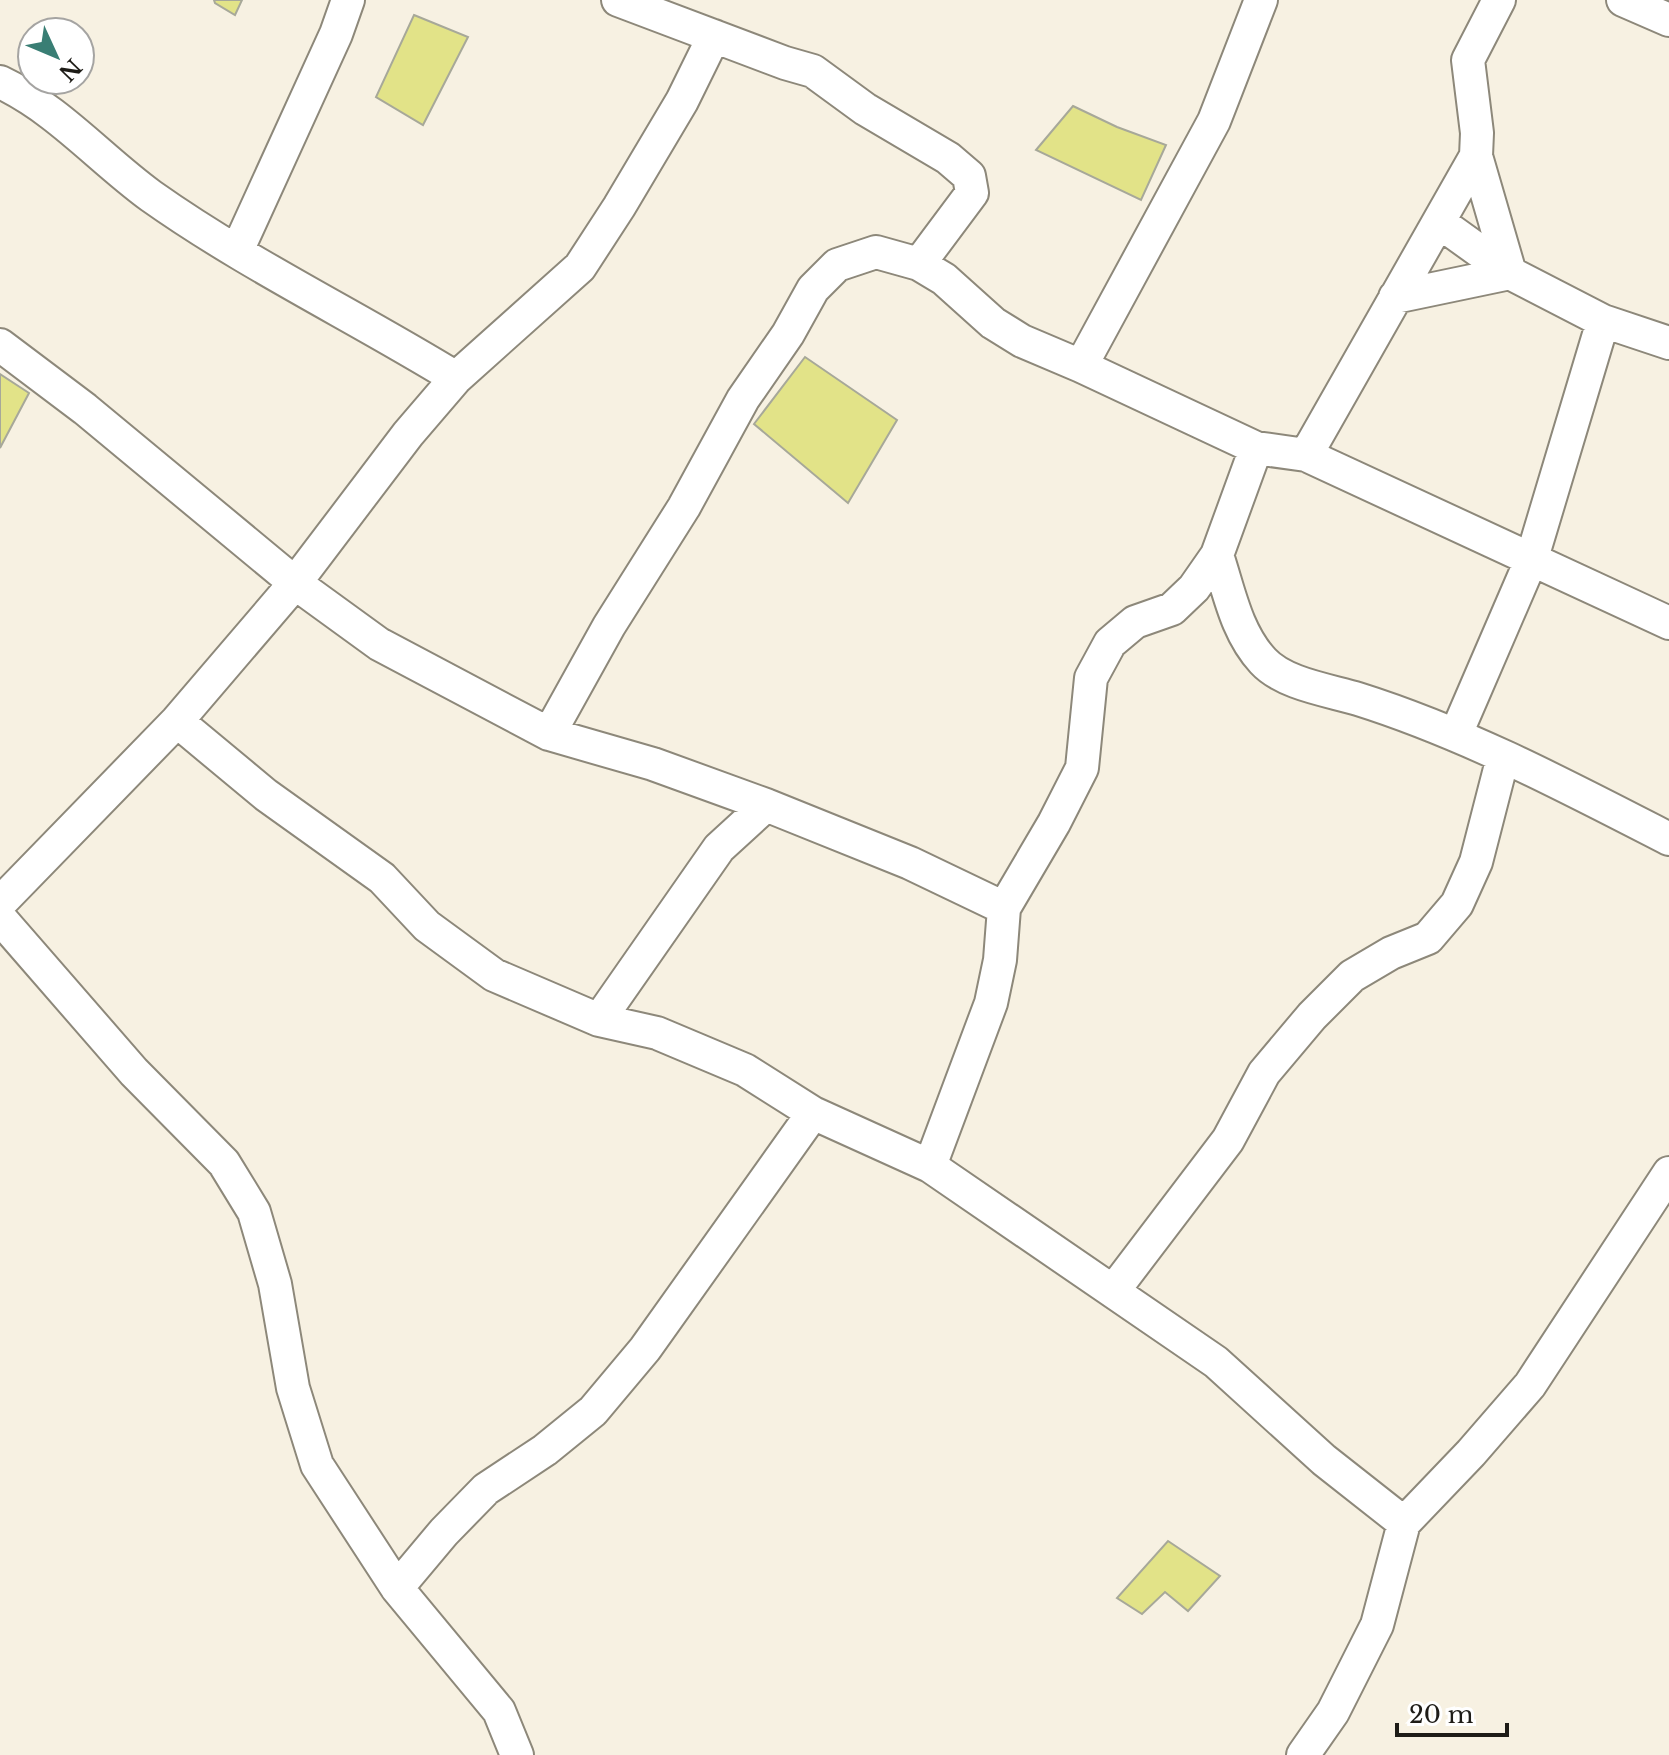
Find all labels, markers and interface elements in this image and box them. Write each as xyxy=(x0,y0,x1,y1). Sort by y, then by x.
north arrow xyxy=(16,16,96,96)
text: N xyxy=(53,53,87,87)
scale bar xyxy=(1397,1687,1507,1737)
text: 20 m xyxy=(1409,1700,1474,1729)

